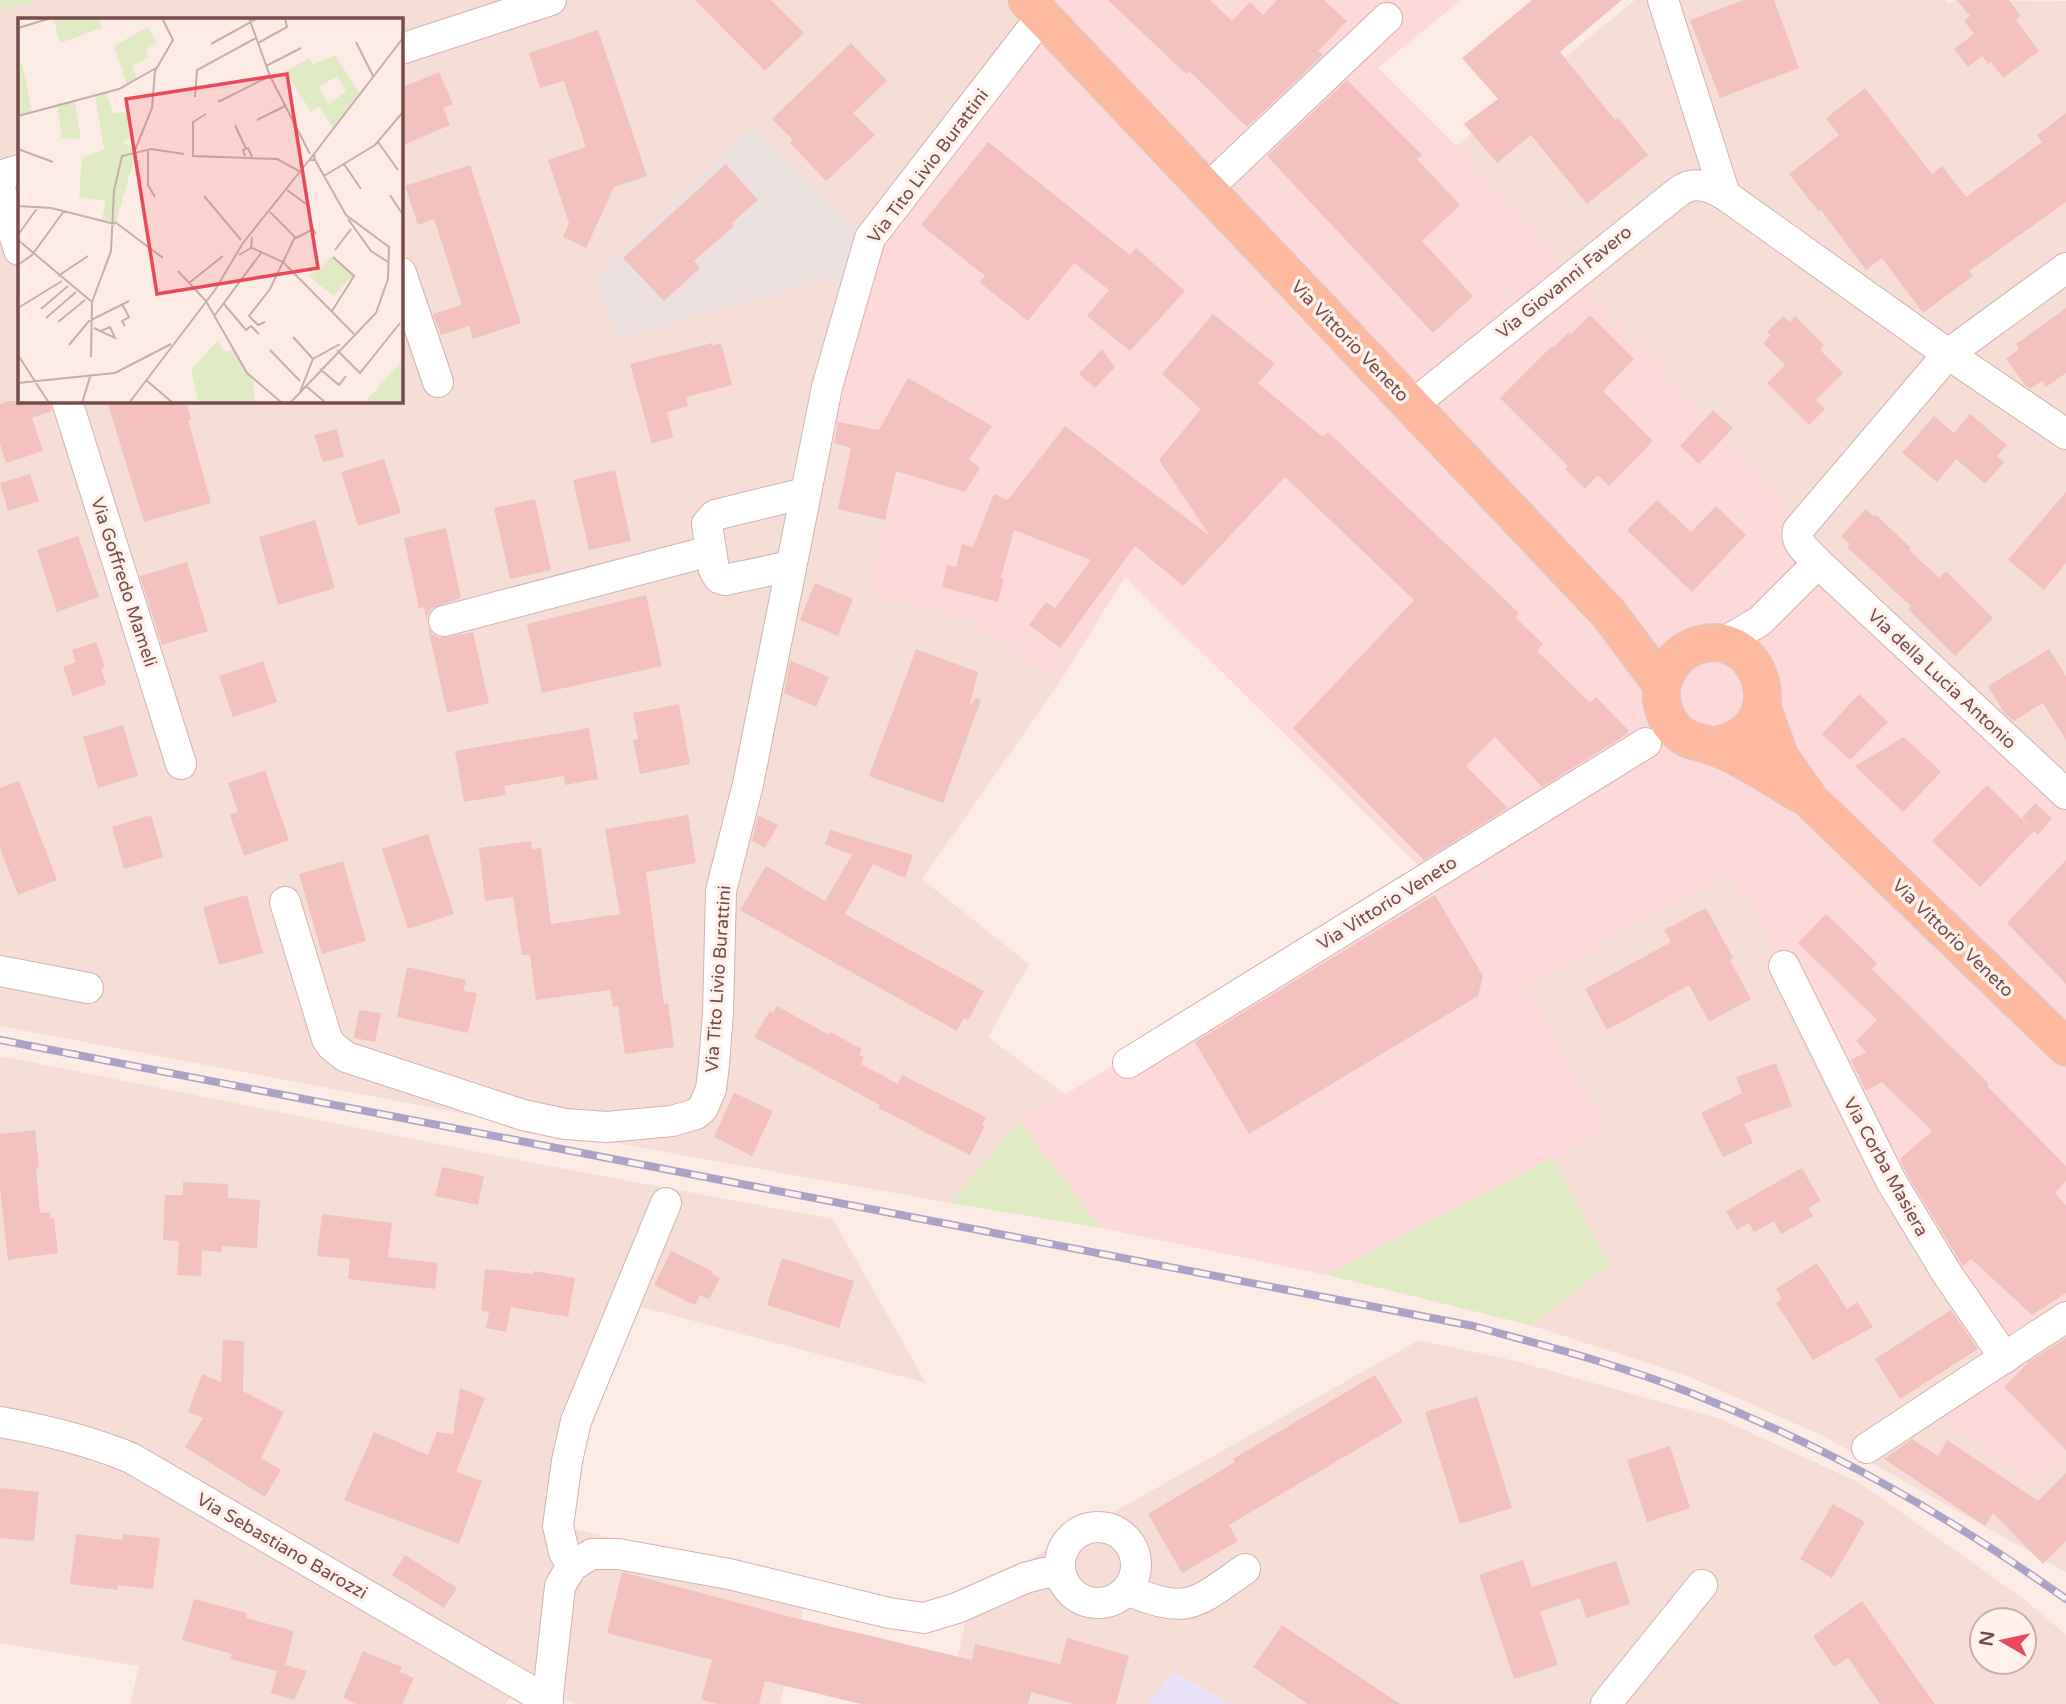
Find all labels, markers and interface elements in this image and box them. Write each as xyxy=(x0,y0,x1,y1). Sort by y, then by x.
inset map xyxy=(18,18,402,402)
street label: Via Tito Livio Burattini xyxy=(863,85,993,247)
street label: Via Giovanni Favero xyxy=(1492,221,1636,343)
street label: Via Vittorio Veneto xyxy=(1286,276,1414,406)
street label: Via Goffredo Mameli xyxy=(86,494,162,670)
street label: Via della Lucia Antonio xyxy=(1863,604,2021,754)
street label: Via Vittorio Veneto xyxy=(1313,851,1461,955)
street label: Via Vittorio Veneto xyxy=(1888,874,2018,1002)
street label: Via Tito Livio Burattini xyxy=(700,885,736,1073)
street label: Via Corba Masiera xyxy=(1839,1094,1933,1240)
street label: Via Sebastiano Barozzi xyxy=(193,1488,371,1604)
north arrow xyxy=(1968,1606,2038,1676)
text: N xyxy=(1975,1629,1999,1648)

